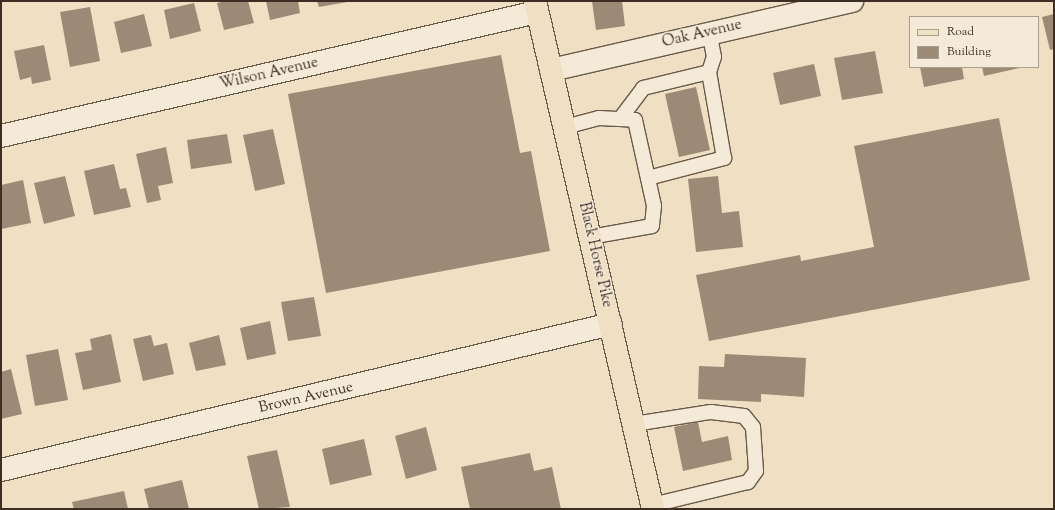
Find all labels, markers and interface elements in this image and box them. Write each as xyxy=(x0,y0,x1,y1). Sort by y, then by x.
street label: Oak Avenue xyxy=(660,16,744,52)
legend xyxy=(909,16,1039,68)
text: Road xyxy=(947,23,974,41)
text: Building xyxy=(947,43,991,61)
street label: Wilson Avenue xyxy=(218,54,320,94)
street label: Black Horse Pike xyxy=(574,201,616,309)
street label: Brown Avenue xyxy=(257,378,355,418)

